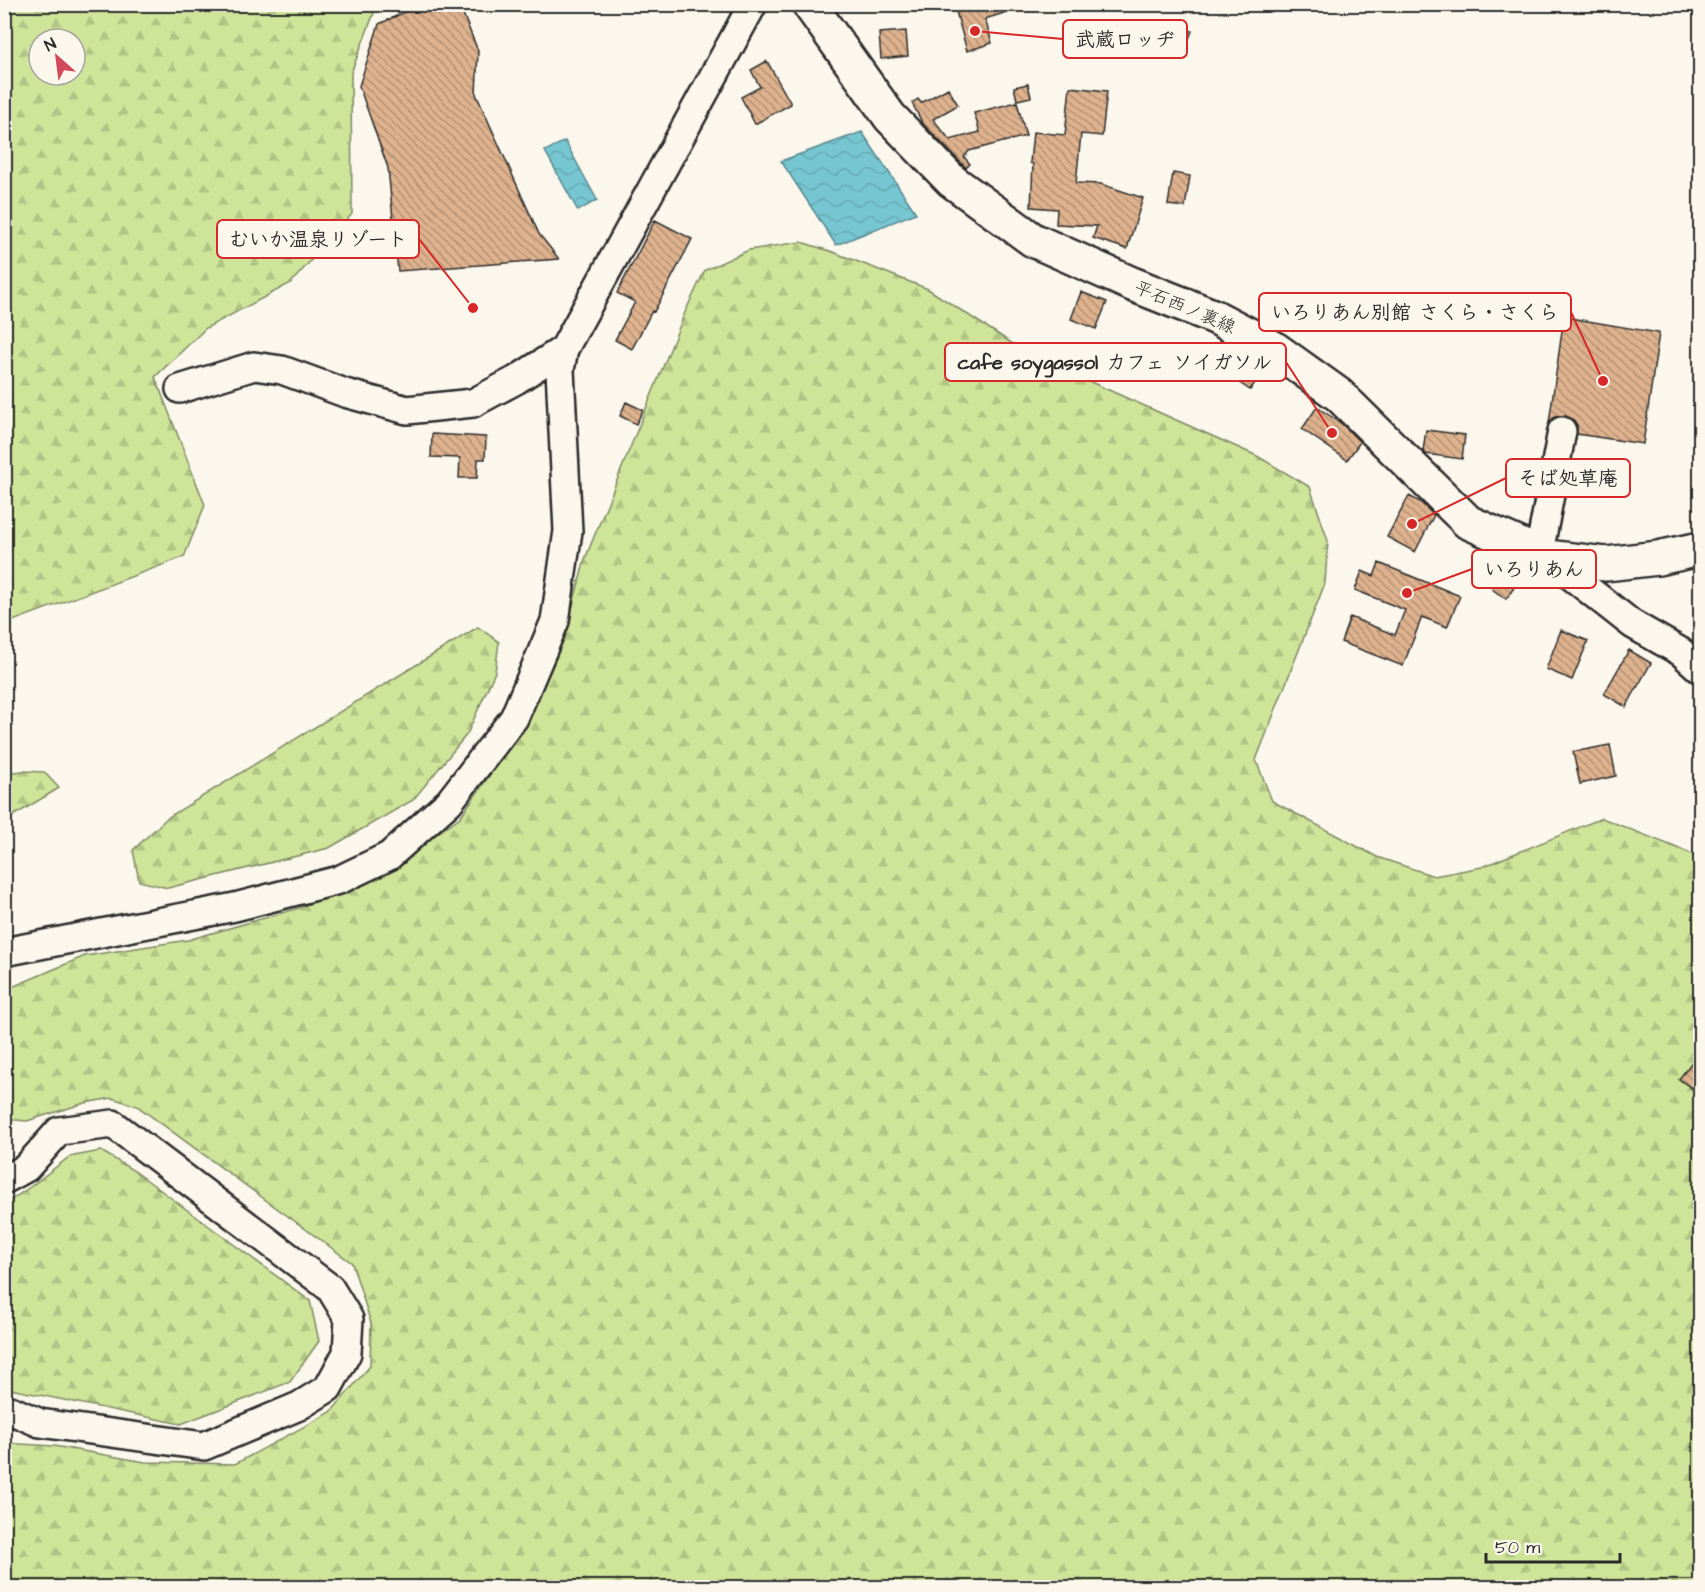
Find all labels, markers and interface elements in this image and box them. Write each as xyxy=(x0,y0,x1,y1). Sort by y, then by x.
callout: 武蔵ロッヂ xyxy=(1063,20,1187,58)
text: 武蔵ロッヂ xyxy=(1075,26,1175,54)
north arrow xyxy=(27,27,87,87)
text: N xyxy=(41,33,60,57)
callout: むいか温泉リゾート xyxy=(217,220,419,258)
text: むいか温泉リゾート xyxy=(229,226,407,254)
street label: 平石西ノ裏線 xyxy=(1130,275,1239,340)
callout: いろりあん別館 さくら・さくら xyxy=(1259,293,1571,331)
text: いろりあん別館 さくら・さくら xyxy=(1271,299,1559,327)
callout: cafe soygassol カフェ ソイガソル xyxy=(945,343,1286,381)
text: cafe soygassol カフェ ソイガソル xyxy=(957,349,1273,378)
callout: そば処草庵 xyxy=(1506,459,1630,497)
text: そば処草庵 xyxy=(1518,465,1618,493)
callout: いろりあん xyxy=(1472,550,1596,588)
text: いろりあん xyxy=(1484,556,1584,584)
scale bar xyxy=(1486,1526,1620,1564)
text: 50 m xyxy=(1495,1535,1540,1560)

